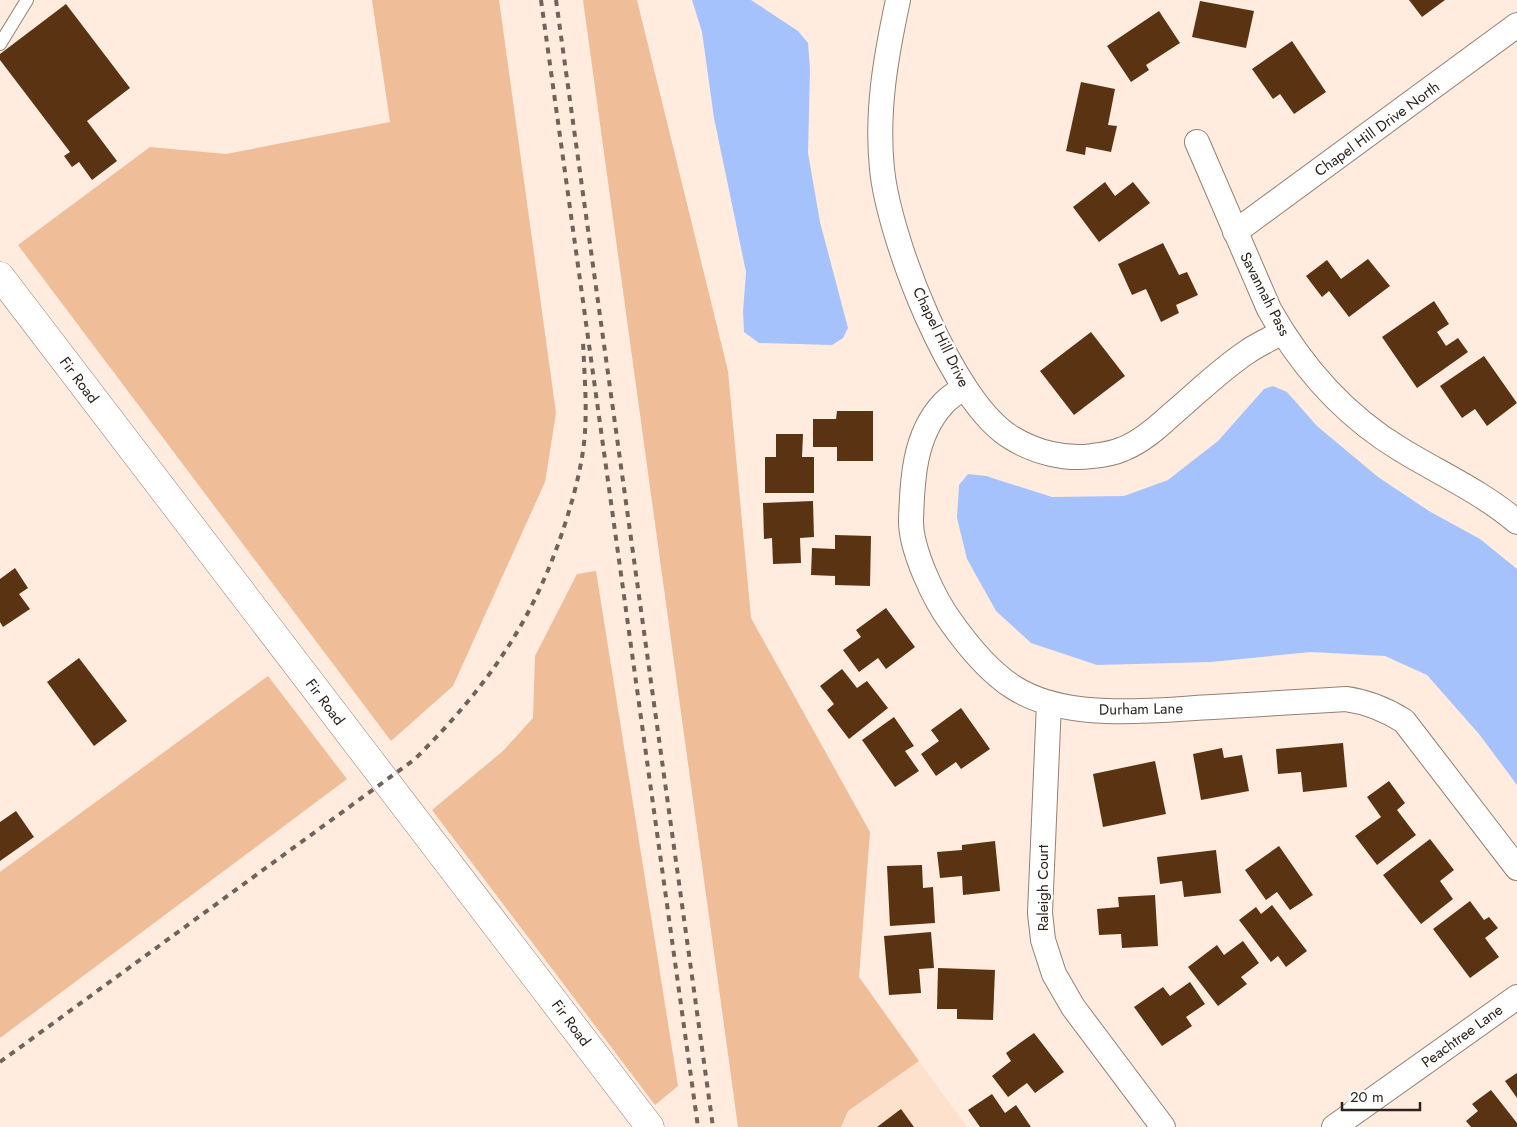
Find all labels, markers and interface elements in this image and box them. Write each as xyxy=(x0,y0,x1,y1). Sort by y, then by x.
street label: Chapel Hill Drive North xyxy=(1310,76,1444,182)
street label: Savannah Pass xyxy=(1234,248,1296,340)
street label: Chapel Hill Drive xyxy=(907,283,975,391)
street label: Fir Road xyxy=(54,352,104,408)
street label: Fir Road xyxy=(300,674,350,730)
street label: Durham Lane xyxy=(1099,697,1183,721)
street label: Raleigh Court xyxy=(1032,844,1054,931)
street label: Fir Road xyxy=(546,995,596,1051)
street label: Peachtree Lane xyxy=(1417,999,1507,1073)
scale bar xyxy=(1342,1080,1420,1112)
text: 20 m xyxy=(1350,1086,1384,1108)

